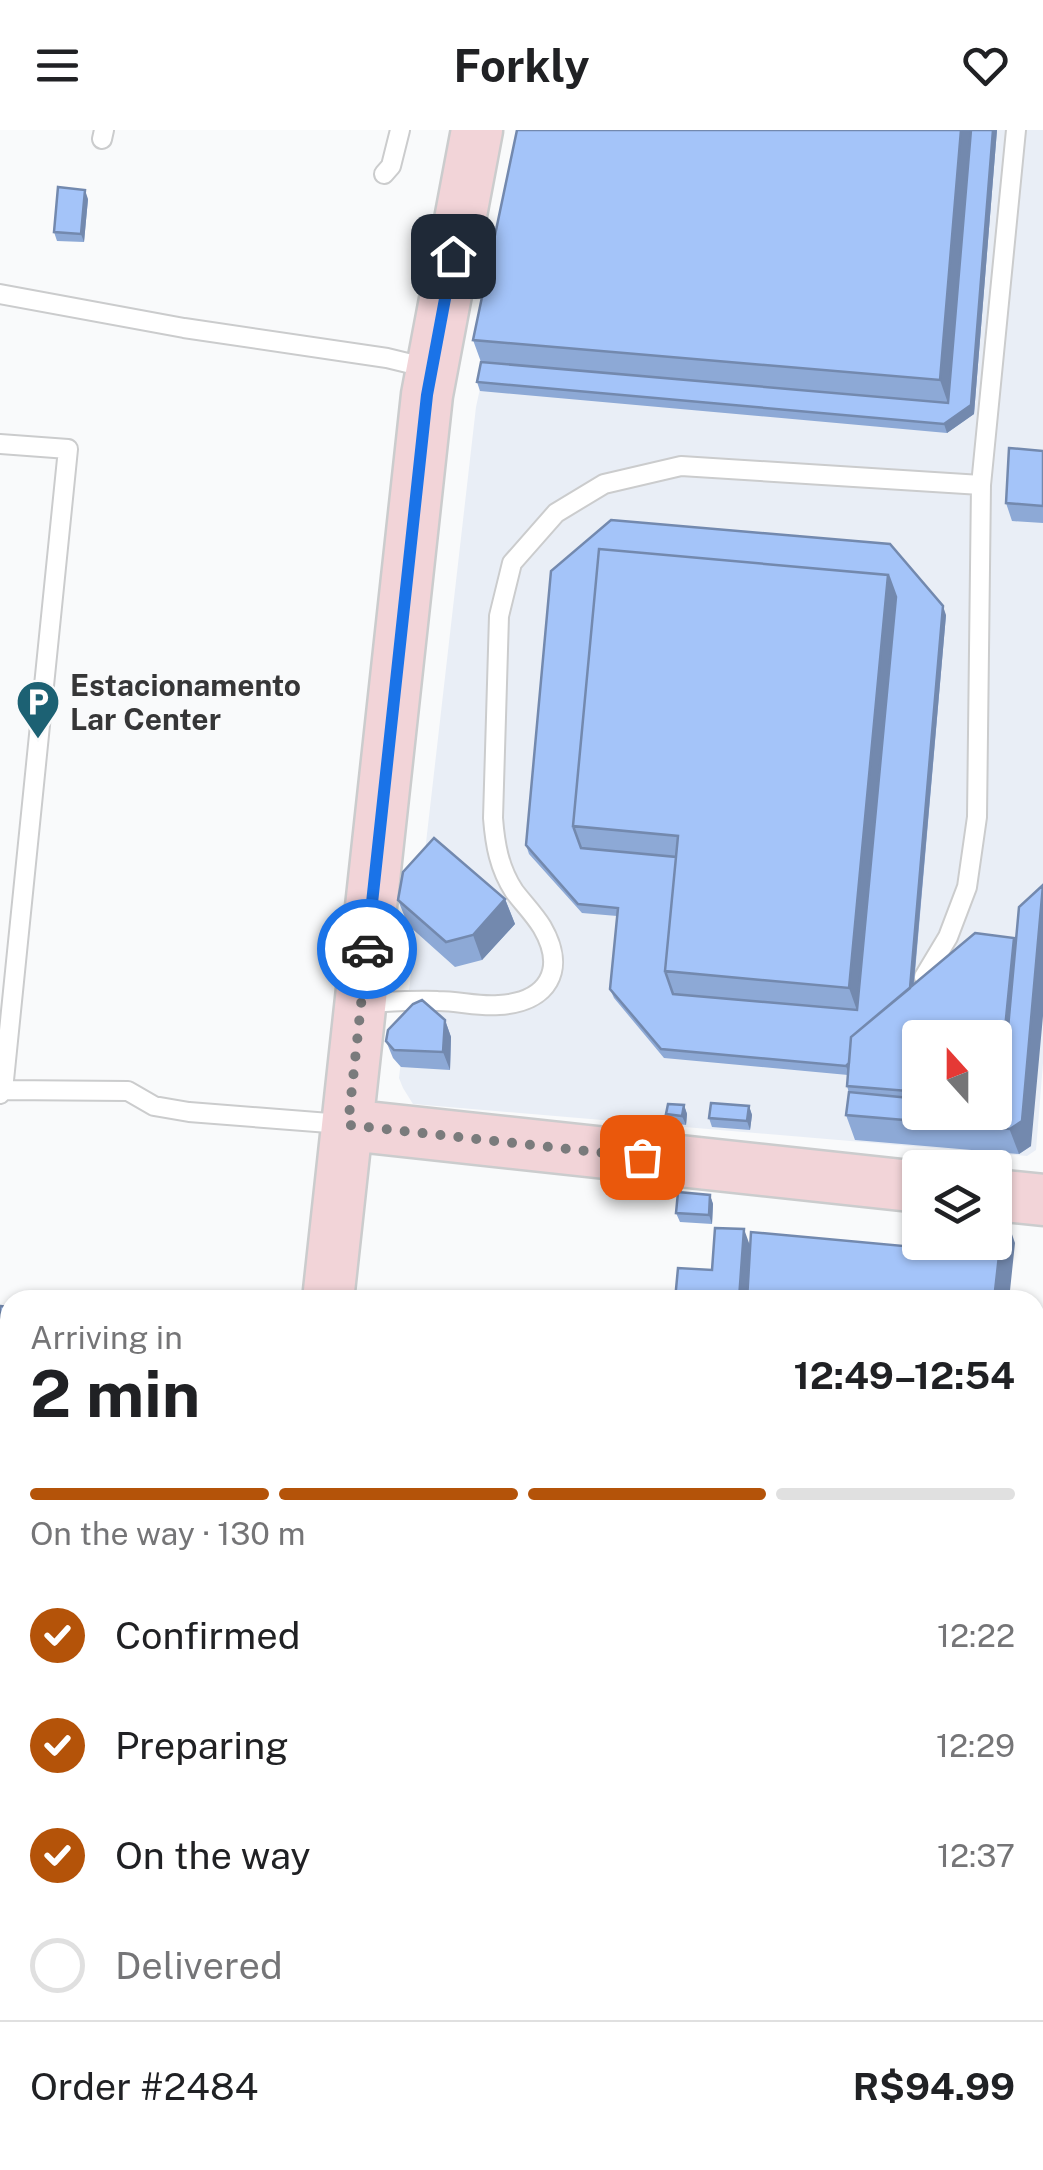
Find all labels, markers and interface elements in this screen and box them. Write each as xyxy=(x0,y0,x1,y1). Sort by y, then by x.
icon: menu xyxy=(30,38,85,93)
icon: heart xyxy=(958,38,1013,93)
text: Forkly xyxy=(453,39,590,92)
pin xyxy=(411,214,496,299)
icon: home xyxy=(426,229,481,284)
place label: Estacionamento Lar Center xyxy=(70,667,301,737)
parking icon: Estacionamento Lar Center xyxy=(15,679,61,740)
courier xyxy=(317,899,417,999)
icon: car xyxy=(340,922,395,977)
north arrow xyxy=(902,1020,1012,1130)
map controls xyxy=(902,1020,1012,1260)
pin xyxy=(600,1115,685,1200)
icon: bag xyxy=(615,1130,670,1185)
button: layers xyxy=(902,1150,1012,1260)
text: Arriving in xyxy=(30,1319,183,1356)
text: 12:49–12:54 xyxy=(793,1353,1015,1398)
text: 2 min xyxy=(30,1355,200,1432)
text: On the way · 130 m xyxy=(30,1515,305,1552)
icon: check xyxy=(30,1608,85,1663)
text: Confirmed xyxy=(115,1613,300,1658)
text: 12:22 xyxy=(937,1617,1015,1654)
icon: check xyxy=(30,1718,85,1773)
text: Preparing xyxy=(115,1723,289,1768)
text: 12:29 xyxy=(936,1727,1015,1764)
icon: check xyxy=(30,1828,85,1883)
text: On the way xyxy=(115,1833,311,1878)
text: 12:37 xyxy=(937,1837,1015,1874)
text: Delivered xyxy=(115,1943,283,1988)
text: Order #2484 xyxy=(30,2064,258,2109)
text: R$94.99 xyxy=(853,2064,1015,2109)

